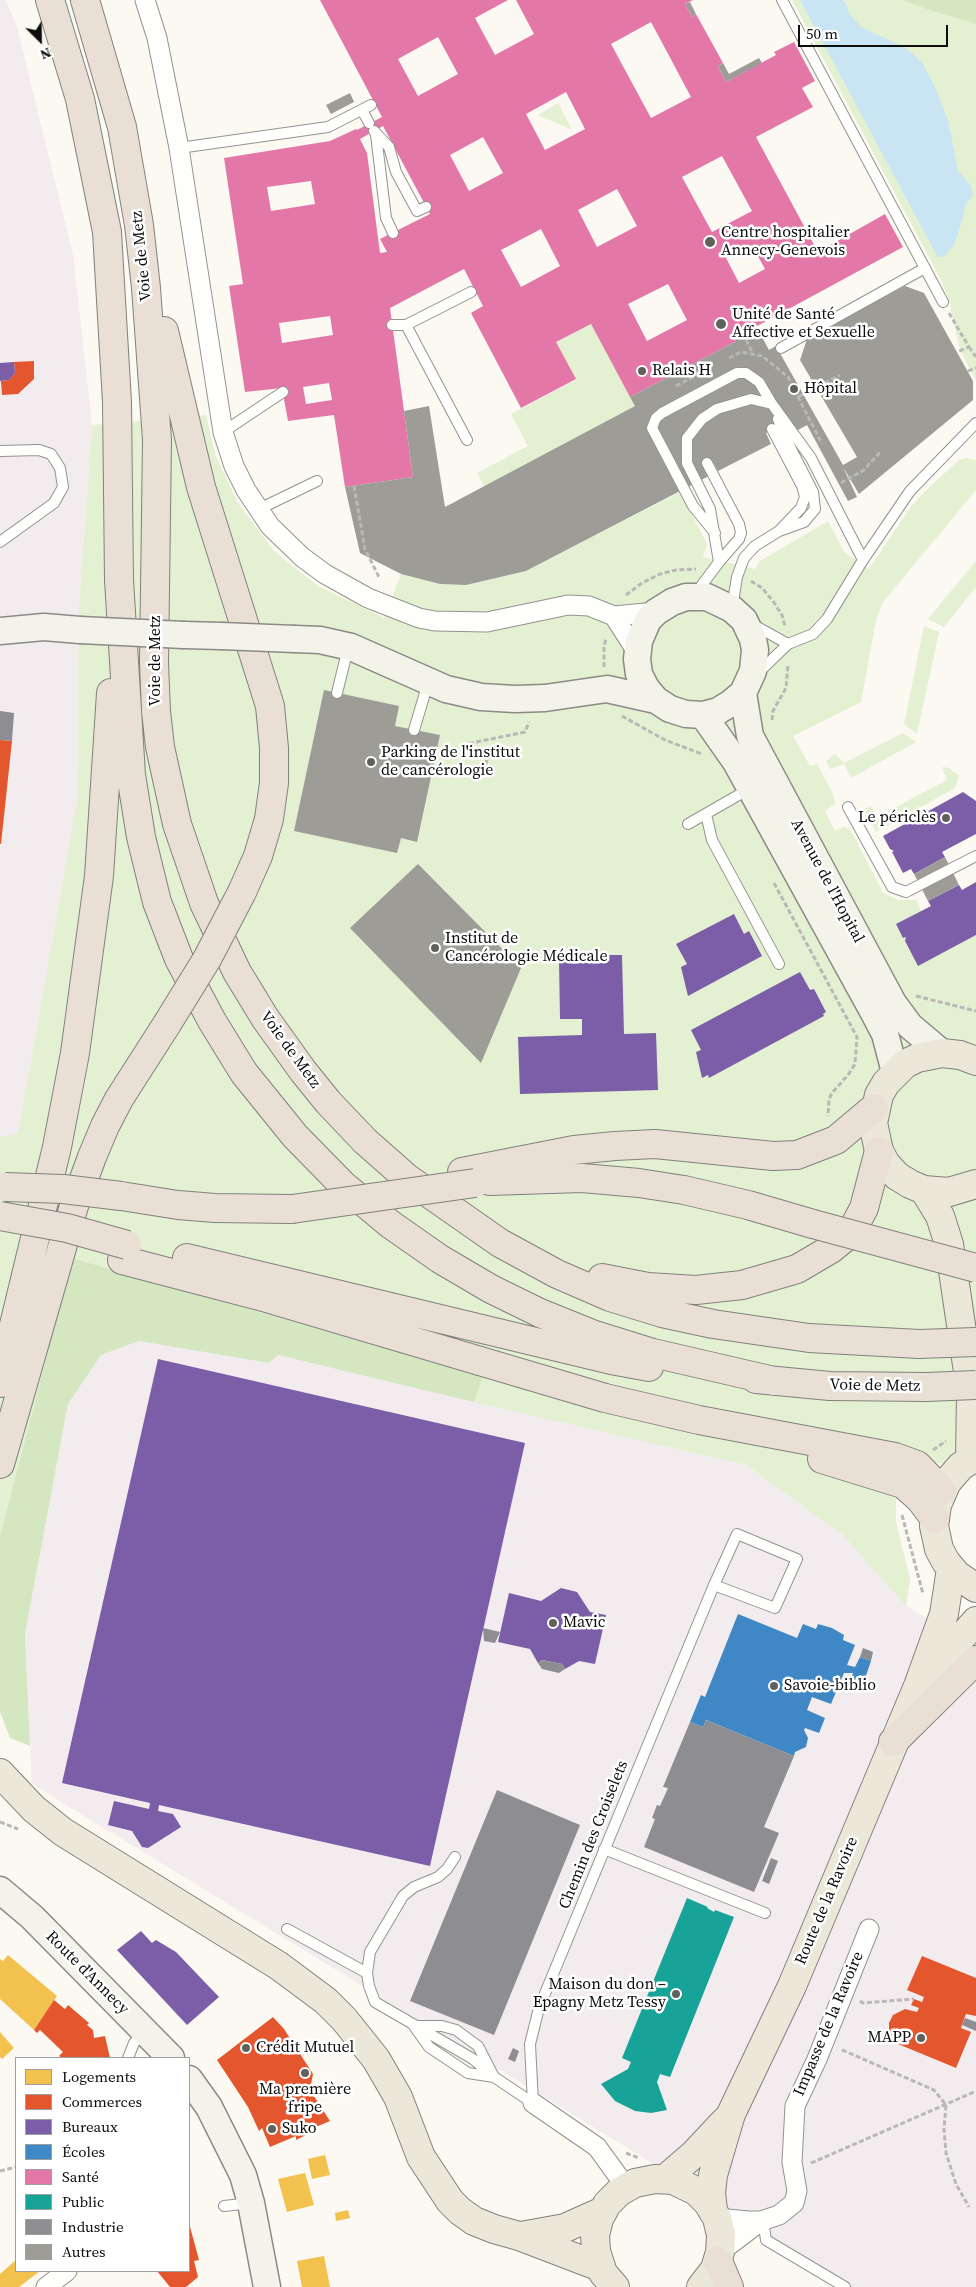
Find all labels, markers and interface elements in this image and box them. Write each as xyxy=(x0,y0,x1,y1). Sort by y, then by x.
north arrow xyxy=(15,15,65,65)
scale bar xyxy=(801,15,951,47)
text: 50 m xyxy=(806,23,838,44)
text: N xyxy=(37,43,54,65)
street label: Voie de Metz xyxy=(128,210,156,302)
place label: Centre hospitalier Annecy-Genevois xyxy=(721,223,850,261)
marker: Centre hospitalier Annecy-Genevois xyxy=(703,235,717,249)
place label: Unité de Santé Affective et Sexuelle xyxy=(732,305,875,343)
marker: Unité de Santé Affective et Sexuelle xyxy=(714,317,728,331)
place label: Relais H xyxy=(652,361,711,381)
marker: Relais H xyxy=(636,365,648,377)
place label: Hôpital xyxy=(804,379,857,399)
marker: Hôpital xyxy=(788,383,800,395)
street label: Voie de Metz xyxy=(146,616,166,706)
place label: Parking de l'institut de cancérologie xyxy=(381,743,520,781)
marker: Parking de l'institut de cancérologie xyxy=(365,756,377,768)
place label: Le périclès xyxy=(858,808,936,828)
marker: Le périclès xyxy=(940,812,952,824)
street label: Avenue de l'Hopital xyxy=(786,816,868,946)
place label: Institut de Cancérologie Médicale xyxy=(445,929,608,967)
marker: Institut de Cancérologie Médicale xyxy=(429,942,441,954)
street label: Voie de Metz xyxy=(256,1008,324,1092)
street label: Voie de Metz xyxy=(829,1376,921,1396)
place label: Mavic xyxy=(563,1613,606,1633)
marker: Mavic xyxy=(547,1617,559,1629)
place label: Savoie-biblio xyxy=(784,1676,876,1696)
marker: Savoie-biblio xyxy=(768,1680,780,1692)
street label: Chemin des Croiselets xyxy=(555,1758,633,1912)
street label: Route de la Ravoire xyxy=(791,1834,863,1968)
street label: Route d'Annecy xyxy=(41,1927,133,2019)
street label: Impasse de la Ravoire xyxy=(790,1949,868,2099)
place label: Maison du don – Epagny Metz Tessy xyxy=(533,1975,666,2013)
marker: Maison du don – Epagny Metz Tessy xyxy=(670,1988,682,2000)
place label: MAPP xyxy=(867,2028,911,2048)
marker: MAPP xyxy=(915,2032,927,2044)
place label: Crédit Mutuel xyxy=(256,2038,354,2058)
marker: Crédit Mutuel xyxy=(240,2042,252,2054)
legend xyxy=(15,2057,190,2272)
text: Logements xyxy=(62,2066,136,2087)
marker: Ma première fripe xyxy=(299,2067,311,2079)
place label: Ma première fripe xyxy=(259,2080,351,2118)
text: Commerces xyxy=(62,2091,142,2112)
text: Bureaux xyxy=(62,2116,118,2137)
place label: Suko xyxy=(282,2119,317,2139)
marker: Suko xyxy=(266,2123,278,2135)
text: Écoles xyxy=(62,2141,105,2162)
text: Santé xyxy=(62,2166,99,2187)
text: Public xyxy=(62,2191,104,2212)
text: Industrie xyxy=(62,2216,124,2237)
text: Autres xyxy=(62,2241,106,2262)

